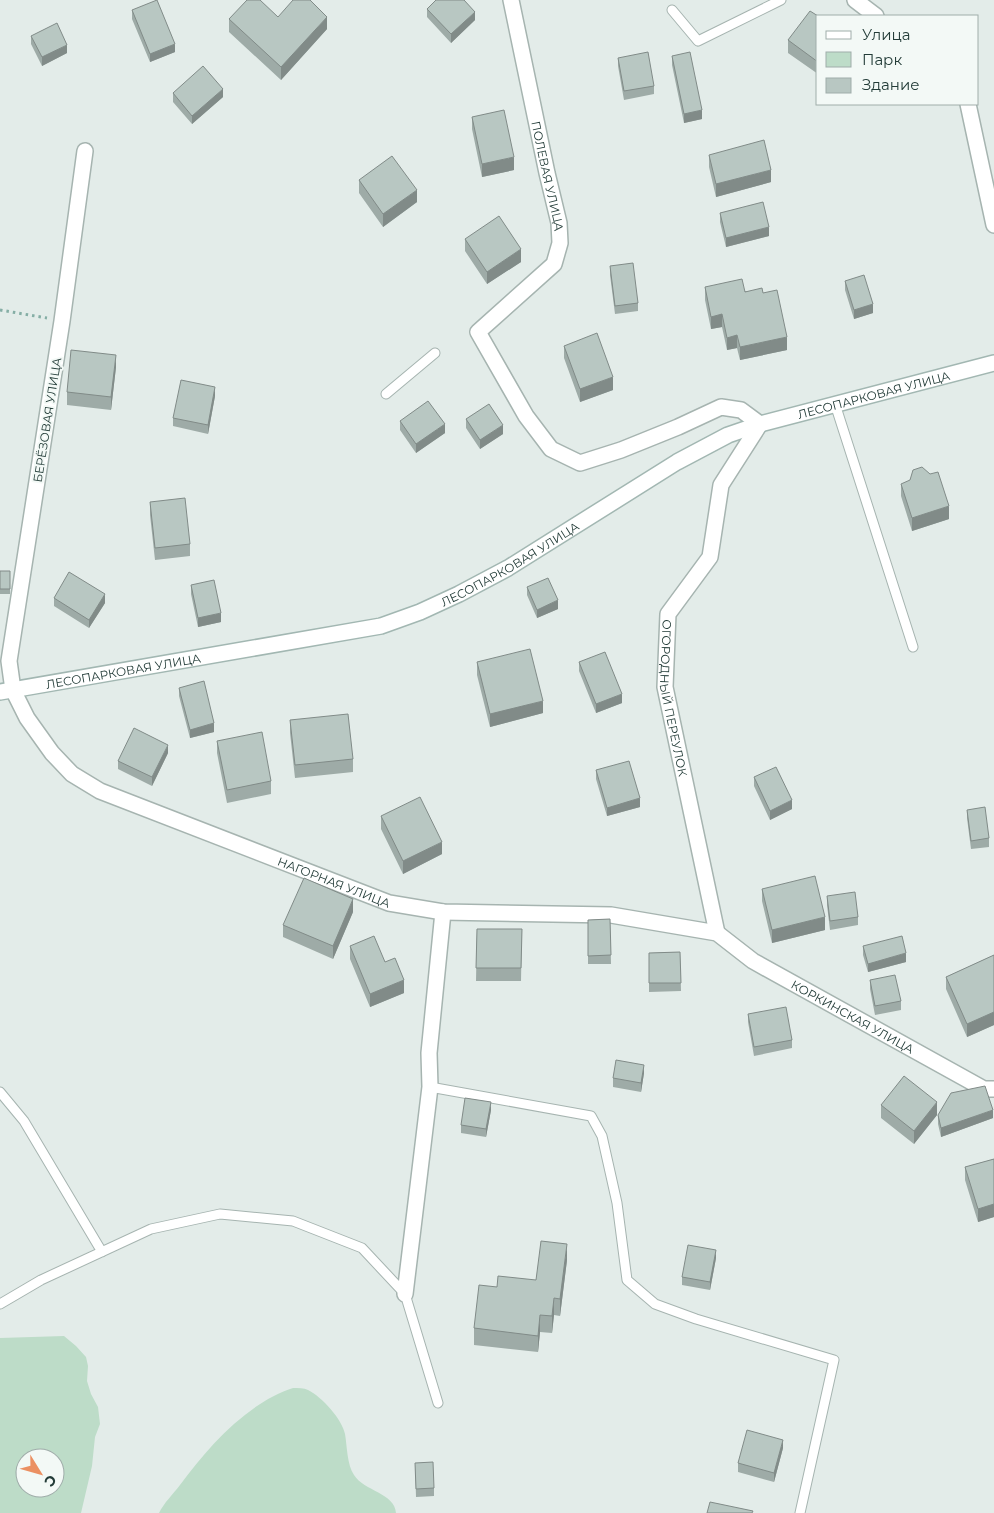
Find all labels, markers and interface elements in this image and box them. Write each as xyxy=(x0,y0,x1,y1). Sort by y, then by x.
legend xyxy=(816,15,979,105)
text: Улица xyxy=(862,25,910,44)
text: Парк xyxy=(862,50,902,69)
text: Здание xyxy=(862,75,920,94)
street label: ПОЛЕВАЯ УЛИЦА xyxy=(529,119,567,232)
street label: БЕРЁЗОВАЯ УЛИЦА xyxy=(30,356,64,484)
street label: ЛЕСОПАРКОВАЯ УЛИЦА xyxy=(796,367,951,421)
street label: ЛЕСОПАРКОВАЯ УЛИЦА xyxy=(438,518,581,609)
street label: ОГОРОДНЫЙ ПЕРЕУЛОК xyxy=(657,619,691,778)
street label: ЛЕСОПАРКОВАЯ УЛИЦА xyxy=(45,650,202,691)
street label: НАГОРНАЯ УЛИЦА xyxy=(276,853,393,910)
street label: КОРКИНСКАЯ УЛИЦА xyxy=(789,976,917,1056)
north arrow xyxy=(15,1448,65,1498)
text: С xyxy=(40,1471,61,1490)

